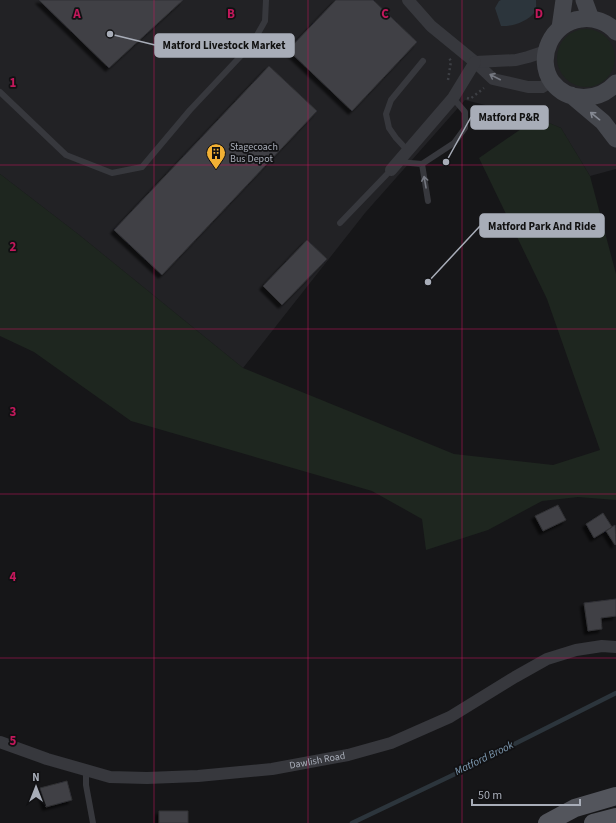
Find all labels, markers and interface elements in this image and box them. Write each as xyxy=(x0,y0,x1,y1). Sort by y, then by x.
text: A xyxy=(72,5,81,23)
text: B xyxy=(227,5,235,23)
text: C xyxy=(381,5,389,23)
text: D xyxy=(535,5,543,23)
callout: Matford Livestock Market xyxy=(155,34,294,57)
text: Matford Livestock Market xyxy=(163,38,286,53)
one-way arrow xyxy=(489,73,501,80)
text: 1 xyxy=(10,74,17,92)
callout: Matford P&R xyxy=(471,106,548,129)
text: Matford P&R xyxy=(478,110,540,125)
one-way arrow xyxy=(589,111,600,120)
place label: Stagecoach Bus Depot xyxy=(230,140,278,166)
building icon: Stagecoach Bus Depot xyxy=(205,142,227,170)
one-way arrow xyxy=(421,176,429,189)
callout: Matford Park And Ride xyxy=(480,214,604,237)
text: Matford Park And Ride xyxy=(488,219,596,234)
text: 2 xyxy=(10,238,17,256)
text: 3 xyxy=(10,403,17,421)
text: 4 xyxy=(10,568,17,586)
text: 5 xyxy=(10,732,17,750)
water label: Matford Brook xyxy=(452,737,517,779)
street label: Dawlish Road xyxy=(288,749,346,773)
north arrow xyxy=(16,767,56,807)
text: N xyxy=(32,770,40,785)
scale bar xyxy=(472,781,580,807)
text: 50 m xyxy=(478,787,502,804)

